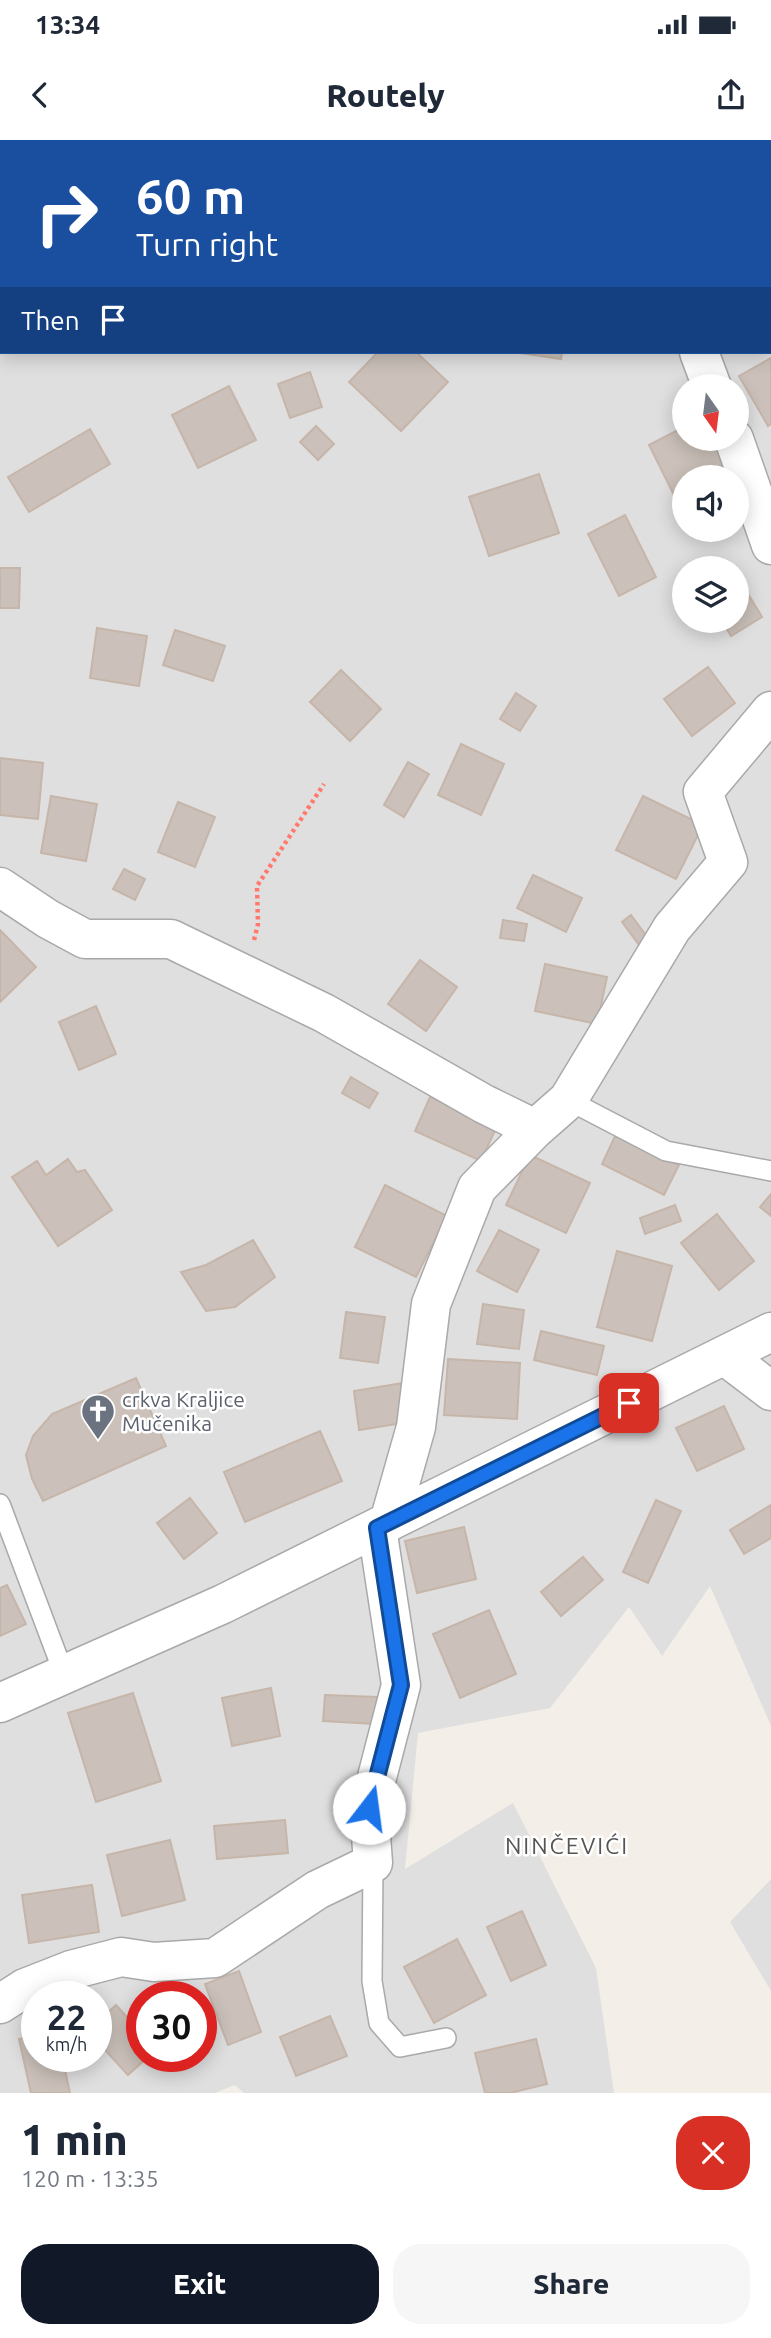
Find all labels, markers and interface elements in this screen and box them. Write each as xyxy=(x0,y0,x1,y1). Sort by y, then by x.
text: 13:34 xyxy=(35,10,100,39)
icon: back xyxy=(21,76,59,114)
icon: share xyxy=(712,76,750,114)
text: Routely xyxy=(326,77,445,113)
icon: right xyxy=(21,168,112,259)
text: 60 m xyxy=(136,168,245,223)
text: Turn right xyxy=(136,226,278,262)
icon: arrive xyxy=(94,301,132,339)
text: Then xyxy=(21,306,80,335)
north arrow xyxy=(672,374,749,452)
map controls xyxy=(672,374,749,633)
button: sound xyxy=(672,465,749,542)
button: layers xyxy=(672,556,749,633)
pin xyxy=(599,1373,659,1433)
icon: arrive xyxy=(610,1384,648,1422)
place label: crkva Kraljice Mučenika xyxy=(122,1387,245,1435)
church icon: crkva Kraljice Mučenika xyxy=(79,1392,117,1441)
position arrow xyxy=(332,1771,406,1845)
district label: NINČEVIĆI xyxy=(505,1832,629,1858)
speed limit sign: 30 xyxy=(126,1981,217,2072)
text: 22 xyxy=(47,1997,86,2037)
text: km/h xyxy=(46,2034,87,2054)
text: 1 min xyxy=(21,2116,128,2163)
button: close xyxy=(676,2116,750,2190)
text: 120 m · 13:35 xyxy=(21,2166,159,2191)
button: Exit xyxy=(21,2244,379,2324)
button: Share xyxy=(393,2244,750,2324)

